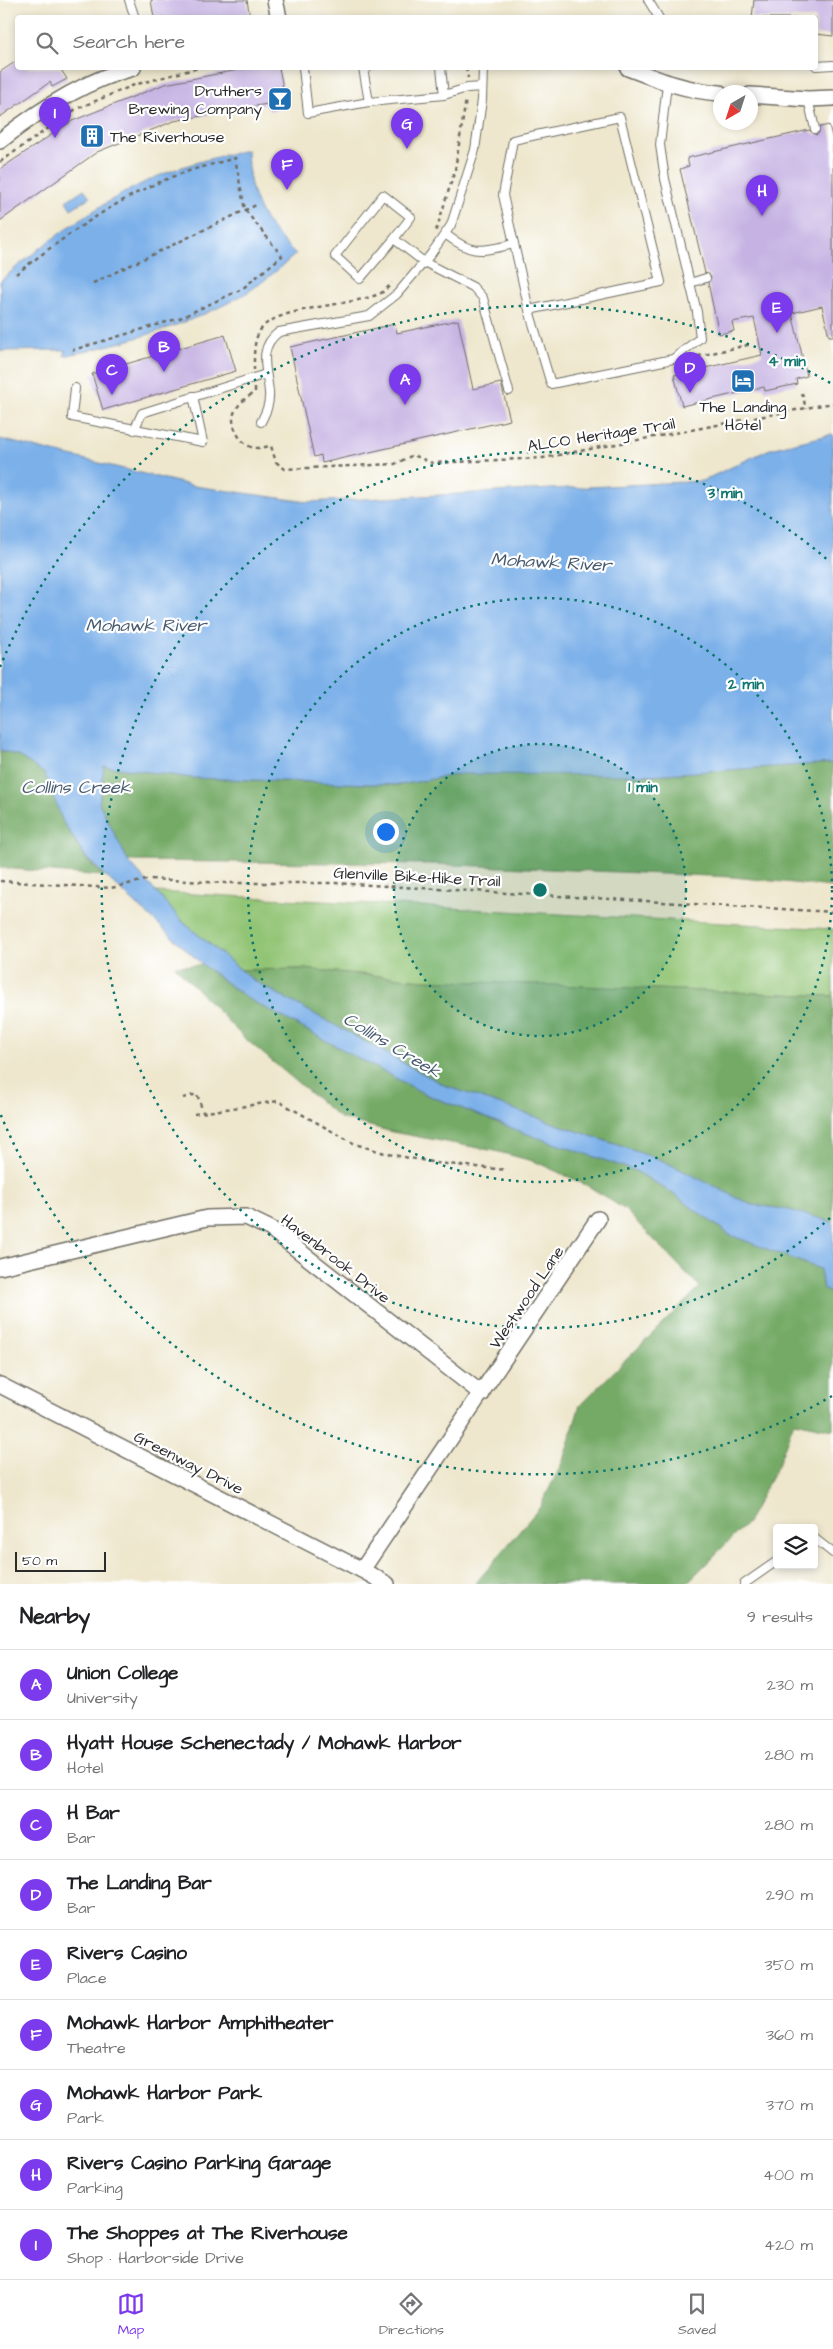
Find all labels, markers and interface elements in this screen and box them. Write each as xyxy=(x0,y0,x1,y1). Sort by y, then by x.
search box xyxy=(15,15,818,70)
icon: search xyxy=(33,29,61,57)
text: Search here xyxy=(73,29,185,56)
place label: Druthers Brewing Company xyxy=(129,80,262,121)
north arrow xyxy=(713,85,758,130)
bar icon: Druthers Brewing Company xyxy=(267,86,293,112)
pin: I xyxy=(39,97,71,138)
pin: G xyxy=(391,108,423,149)
building icon: The Riverhouse xyxy=(79,123,105,149)
place label: The Riverhouse xyxy=(110,126,225,148)
pin: F xyxy=(271,149,303,190)
pin: H xyxy=(746,175,778,216)
pin: E xyxy=(761,292,793,333)
pin: B xyxy=(148,331,180,372)
text: 4 min xyxy=(768,351,806,372)
pin: D xyxy=(674,352,706,393)
pin: C xyxy=(96,354,128,395)
pin: A xyxy=(389,364,421,405)
hotel icon: The Landing Hotel xyxy=(730,368,756,394)
place label: The Landing Hotel xyxy=(699,396,787,436)
street label: ALCO Heritage Trail xyxy=(526,412,677,459)
text: 3 min xyxy=(706,483,743,504)
water label: Mohawk River xyxy=(490,547,614,578)
water label: Mohawk River xyxy=(86,613,208,638)
text: 2 min xyxy=(727,674,765,695)
water label: Collins Creek xyxy=(21,775,132,800)
text: 1 min xyxy=(628,777,658,798)
your location xyxy=(373,819,399,845)
street label: Glenville Bike-Hike Trail xyxy=(333,862,501,892)
centre of rings xyxy=(531,881,549,899)
water label: Collins Creek xyxy=(338,1006,446,1085)
street label: Havenbrook Drive xyxy=(276,1209,395,1309)
street label: Westwood Lane xyxy=(484,1242,570,1353)
street label: Greenway Drive xyxy=(130,1426,247,1501)
map controls xyxy=(773,1524,818,1569)
button: layers xyxy=(773,1524,818,1569)
scale bar xyxy=(15,1549,106,1572)
text: 50 m xyxy=(22,1551,57,1571)
text: Nearby xyxy=(20,1602,90,1631)
text: 9 results xyxy=(747,1606,813,1628)
text: Union College xyxy=(67,1660,178,1687)
text: A xyxy=(31,1674,41,1696)
text: 230 m xyxy=(767,1674,813,1696)
text: University xyxy=(67,1687,138,1709)
text: Hyatt House Schenectady / Mohawk Harbor xyxy=(67,1730,462,1757)
text: B xyxy=(30,1744,42,1766)
text: 280 m xyxy=(765,1744,813,1766)
text: Hotel xyxy=(67,1757,103,1779)
text: H Bar xyxy=(67,1800,120,1827)
text: C xyxy=(30,1814,42,1836)
text: 280 m xyxy=(765,1814,813,1836)
text: Bar xyxy=(67,1827,95,1849)
text: The Landing Bar xyxy=(67,1870,212,1897)
text: D xyxy=(31,1884,41,1906)
text: 290 m xyxy=(766,1884,813,1906)
text: Bar xyxy=(67,1897,95,1919)
text: Rivers Casino xyxy=(67,1940,187,1967)
text: E xyxy=(31,1954,41,1976)
text: 350 m xyxy=(765,1954,813,1976)
text: Place xyxy=(67,1967,107,1989)
text: Mohawk Harbor Amphitheater xyxy=(67,2010,334,2037)
text: F xyxy=(30,2024,42,2046)
text: 360 m xyxy=(766,2024,813,2046)
text: Theatre xyxy=(67,2037,126,2059)
text: Mohawk Harbor Park xyxy=(67,2080,262,2107)
text: G xyxy=(30,2094,42,2116)
text: 370 m xyxy=(766,2094,813,2116)
text: Park xyxy=(67,2107,104,2129)
text: Rivers Casino Parking Garage xyxy=(67,2150,331,2177)
text: H xyxy=(31,2164,41,2186)
text: 400 m xyxy=(763,2164,813,2186)
text: Parking xyxy=(67,2177,123,2199)
text: The Shoppes at The Riverhouse xyxy=(67,2220,348,2247)
text: I xyxy=(35,2234,37,2256)
text: 420 m xyxy=(764,2234,813,2256)
text: Shop · Harborside Drive xyxy=(67,2247,244,2269)
tab: Map xyxy=(117,2290,145,2340)
tab: Directions xyxy=(379,2290,444,2340)
tab: Saved xyxy=(678,2290,716,2340)

